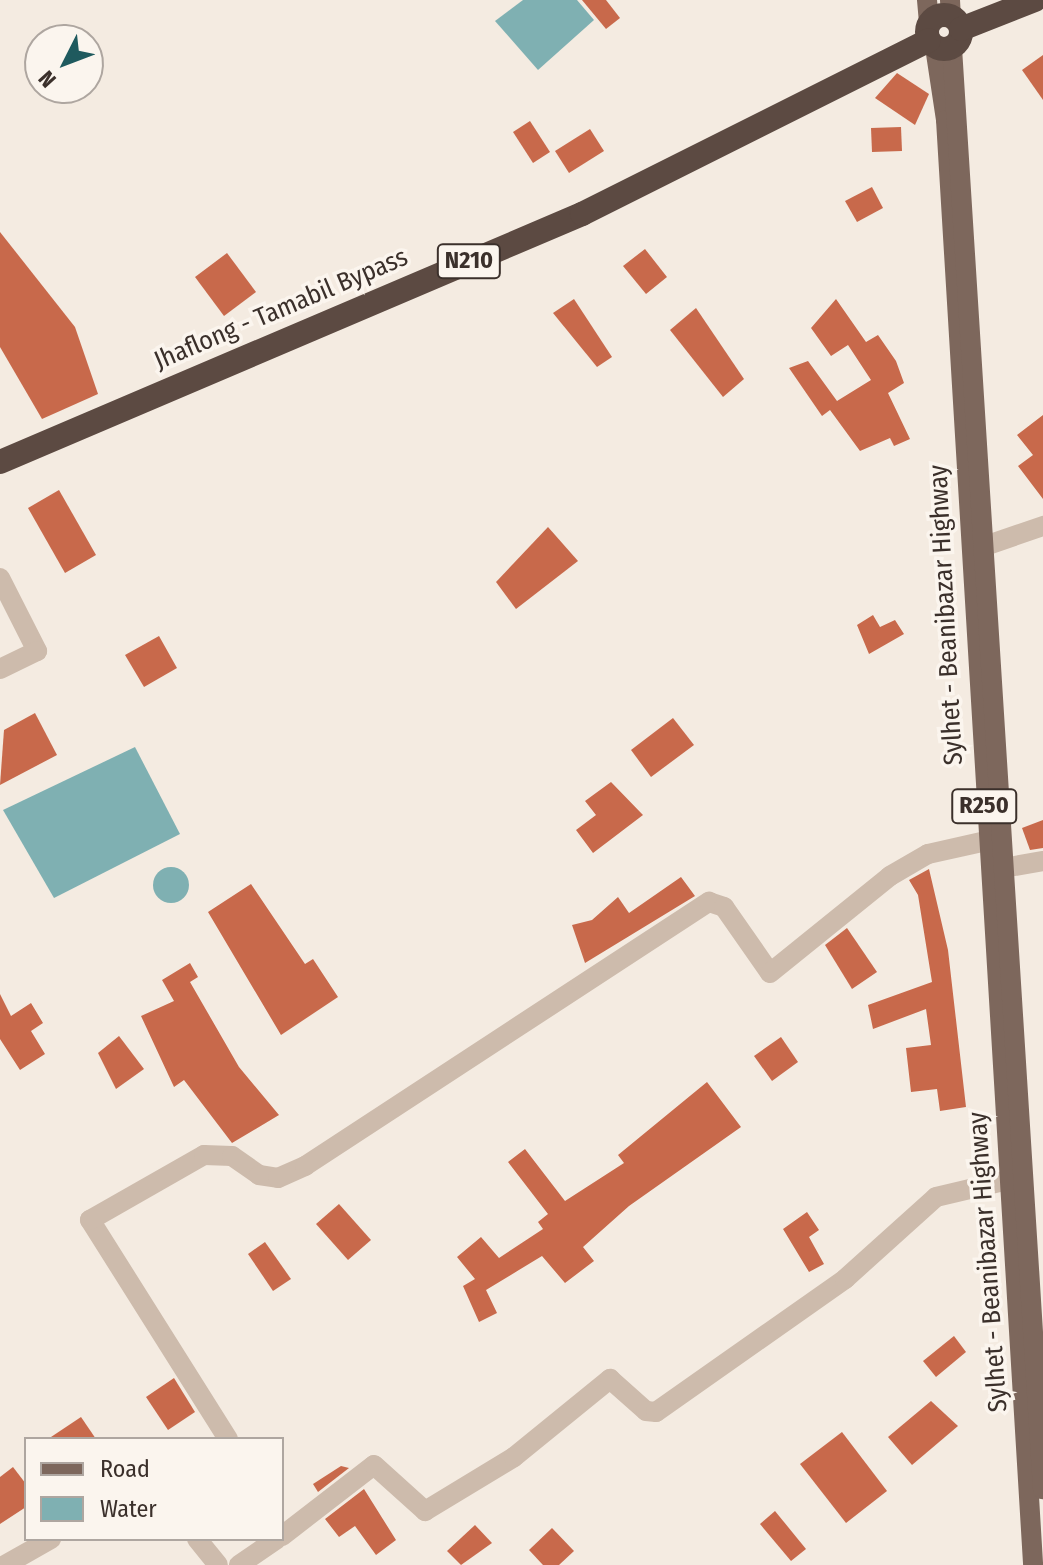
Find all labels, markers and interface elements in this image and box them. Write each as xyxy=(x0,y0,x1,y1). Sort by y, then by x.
north arrow xyxy=(24,24,104,104)
text: N xyxy=(33,65,62,93)
street label: Jhaflong - Tamabil Bypass xyxy=(149,241,413,377)
road number: N210 xyxy=(435,241,503,281)
street label: Sylhet - Beanibazar Highway xyxy=(923,464,969,766)
road number: R250 xyxy=(950,786,1018,826)
street label: Sylhet - Beanibazar Highway xyxy=(962,1111,1014,1413)
legend xyxy=(24,1437,284,1541)
text: Road xyxy=(100,1455,150,1483)
text: Water xyxy=(100,1495,157,1523)

